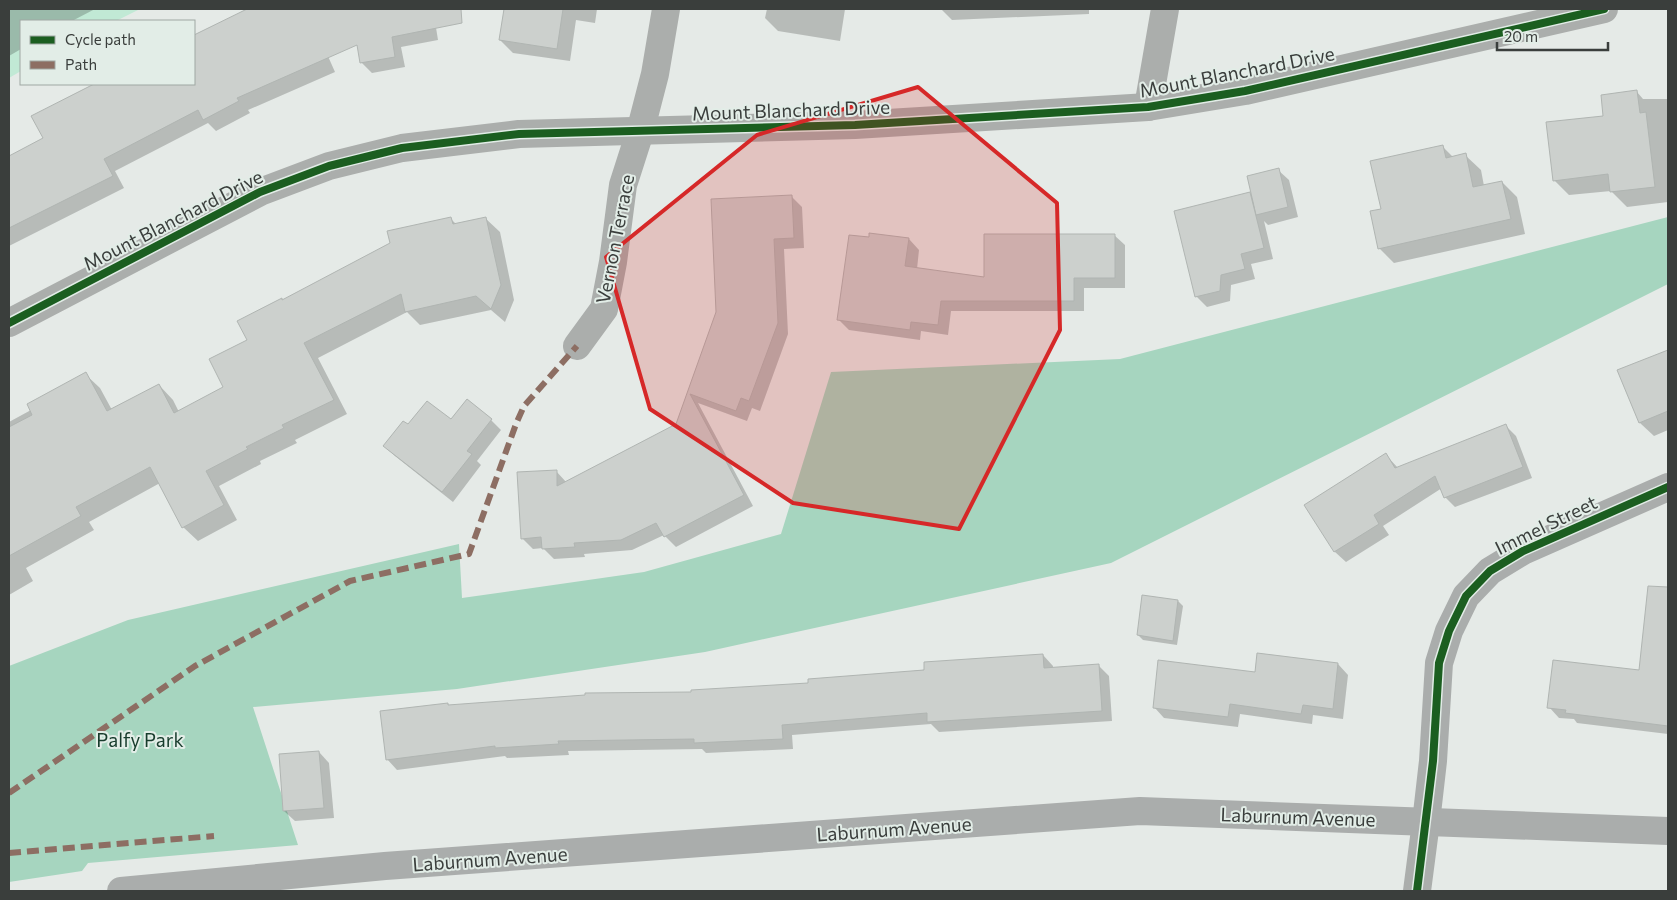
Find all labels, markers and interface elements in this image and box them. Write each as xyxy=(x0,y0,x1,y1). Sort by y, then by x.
legend xyxy=(20,20,195,85)
scale bar xyxy=(1497,20,1608,52)
text: 20 m xyxy=(1504,27,1538,45)
text: Cycle path xyxy=(65,30,136,48)
street label: Mount Blanchard Drive xyxy=(1137,41,1336,102)
text: Path xyxy=(65,55,97,73)
street label: Mount Blanchard Drive xyxy=(691,95,890,124)
street label: Mount Blanchard Drive xyxy=(79,164,266,275)
street label: Vernon Terrace xyxy=(591,172,638,305)
street label: Immel Street xyxy=(1491,490,1601,559)
park label: Palfy Park xyxy=(96,728,184,751)
street label: Laburnum Avenue xyxy=(1220,802,1376,831)
street label: Laburnum Avenue xyxy=(816,812,972,845)
street label: Laburnum Avenue xyxy=(412,842,568,875)

